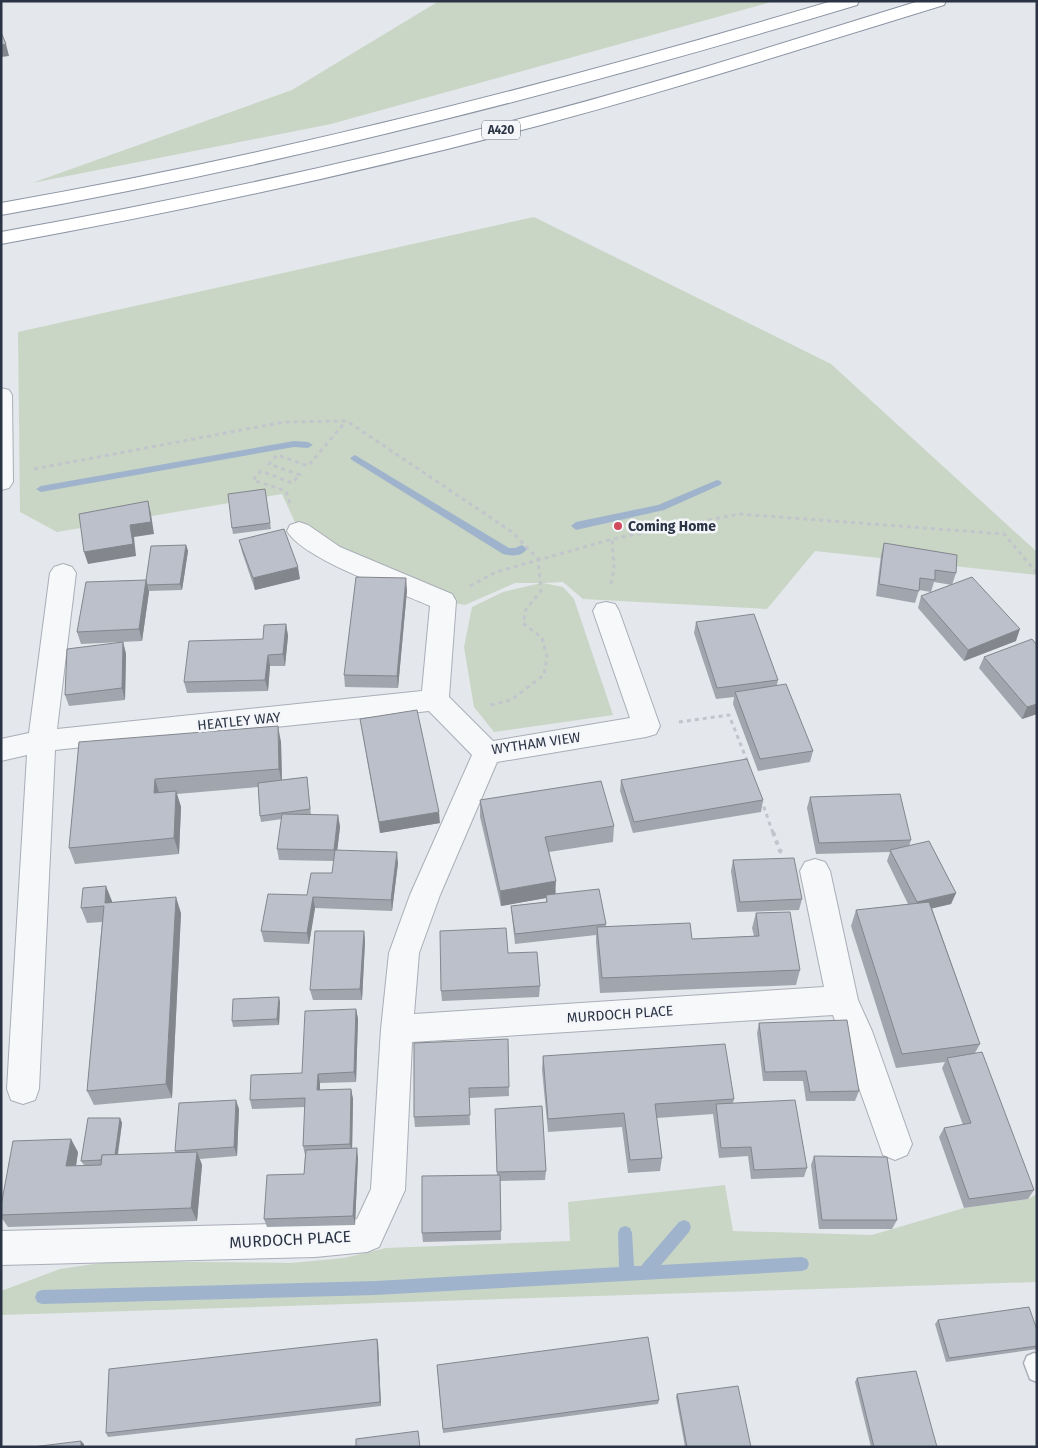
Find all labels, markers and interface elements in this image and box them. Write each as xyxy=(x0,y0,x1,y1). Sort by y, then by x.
road number: A420 xyxy=(482,120,520,140)
place label: Coming Home xyxy=(628,518,716,535)
marker: Coming Home xyxy=(612,520,624,532)
street label: HEATLEY WAY xyxy=(196,709,282,734)
street label: WYTHAM VIEW xyxy=(491,729,582,758)
street label: MURDOCH PLACE xyxy=(566,1002,674,1027)
street label: MURDOCH PLACE xyxy=(229,1227,351,1252)

